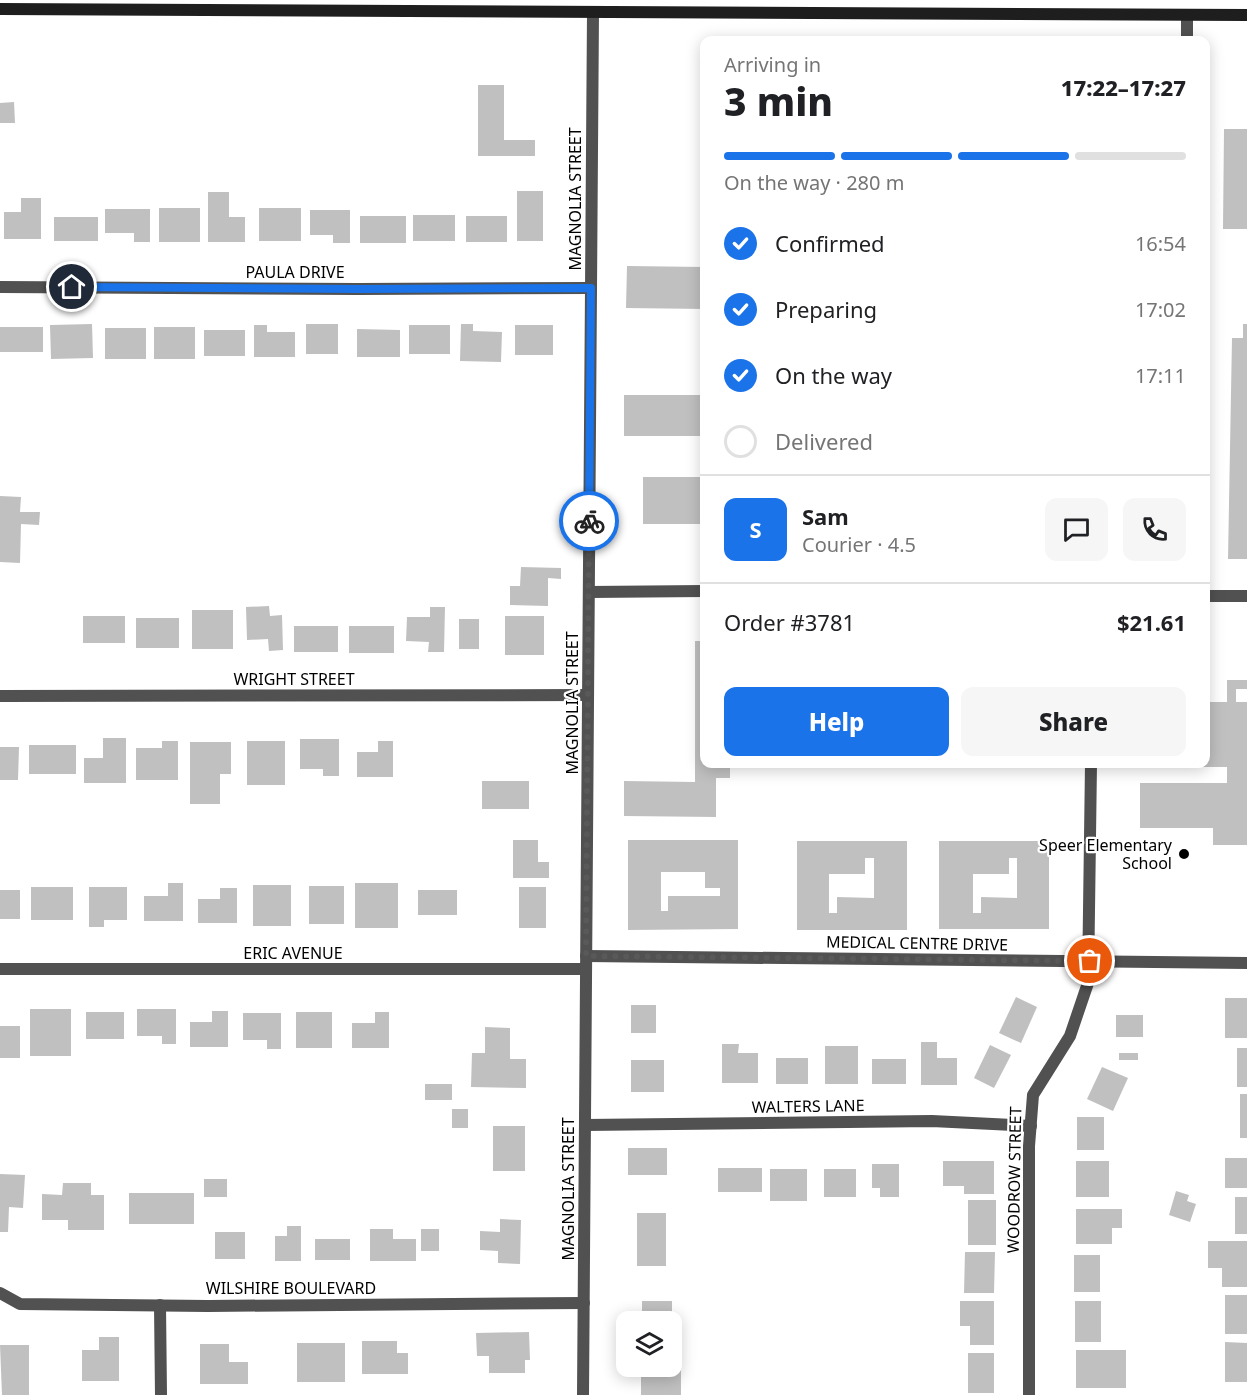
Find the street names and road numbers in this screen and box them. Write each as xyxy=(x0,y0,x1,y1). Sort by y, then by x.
street label: MAGNOLIA STREET xyxy=(564,127,586,271)
street label: PAULA DRIVE xyxy=(245,261,345,283)
street label: MAGNOLIA STREET xyxy=(561,631,583,775)
street label: WRIGHT STREET xyxy=(233,668,355,690)
street label: MEDICAL CENTRE DRIVE xyxy=(826,930,1008,956)
street label: ERIC AVENUE xyxy=(243,942,343,964)
street label: WALTERS LANE xyxy=(751,1094,865,1118)
street label: WOODROW STREET xyxy=(1002,1106,1026,1254)
street label: MAGNOLIA STREET xyxy=(557,1117,579,1261)
street label: WILSHIRE BOULEVARD xyxy=(206,1277,376,1299)

